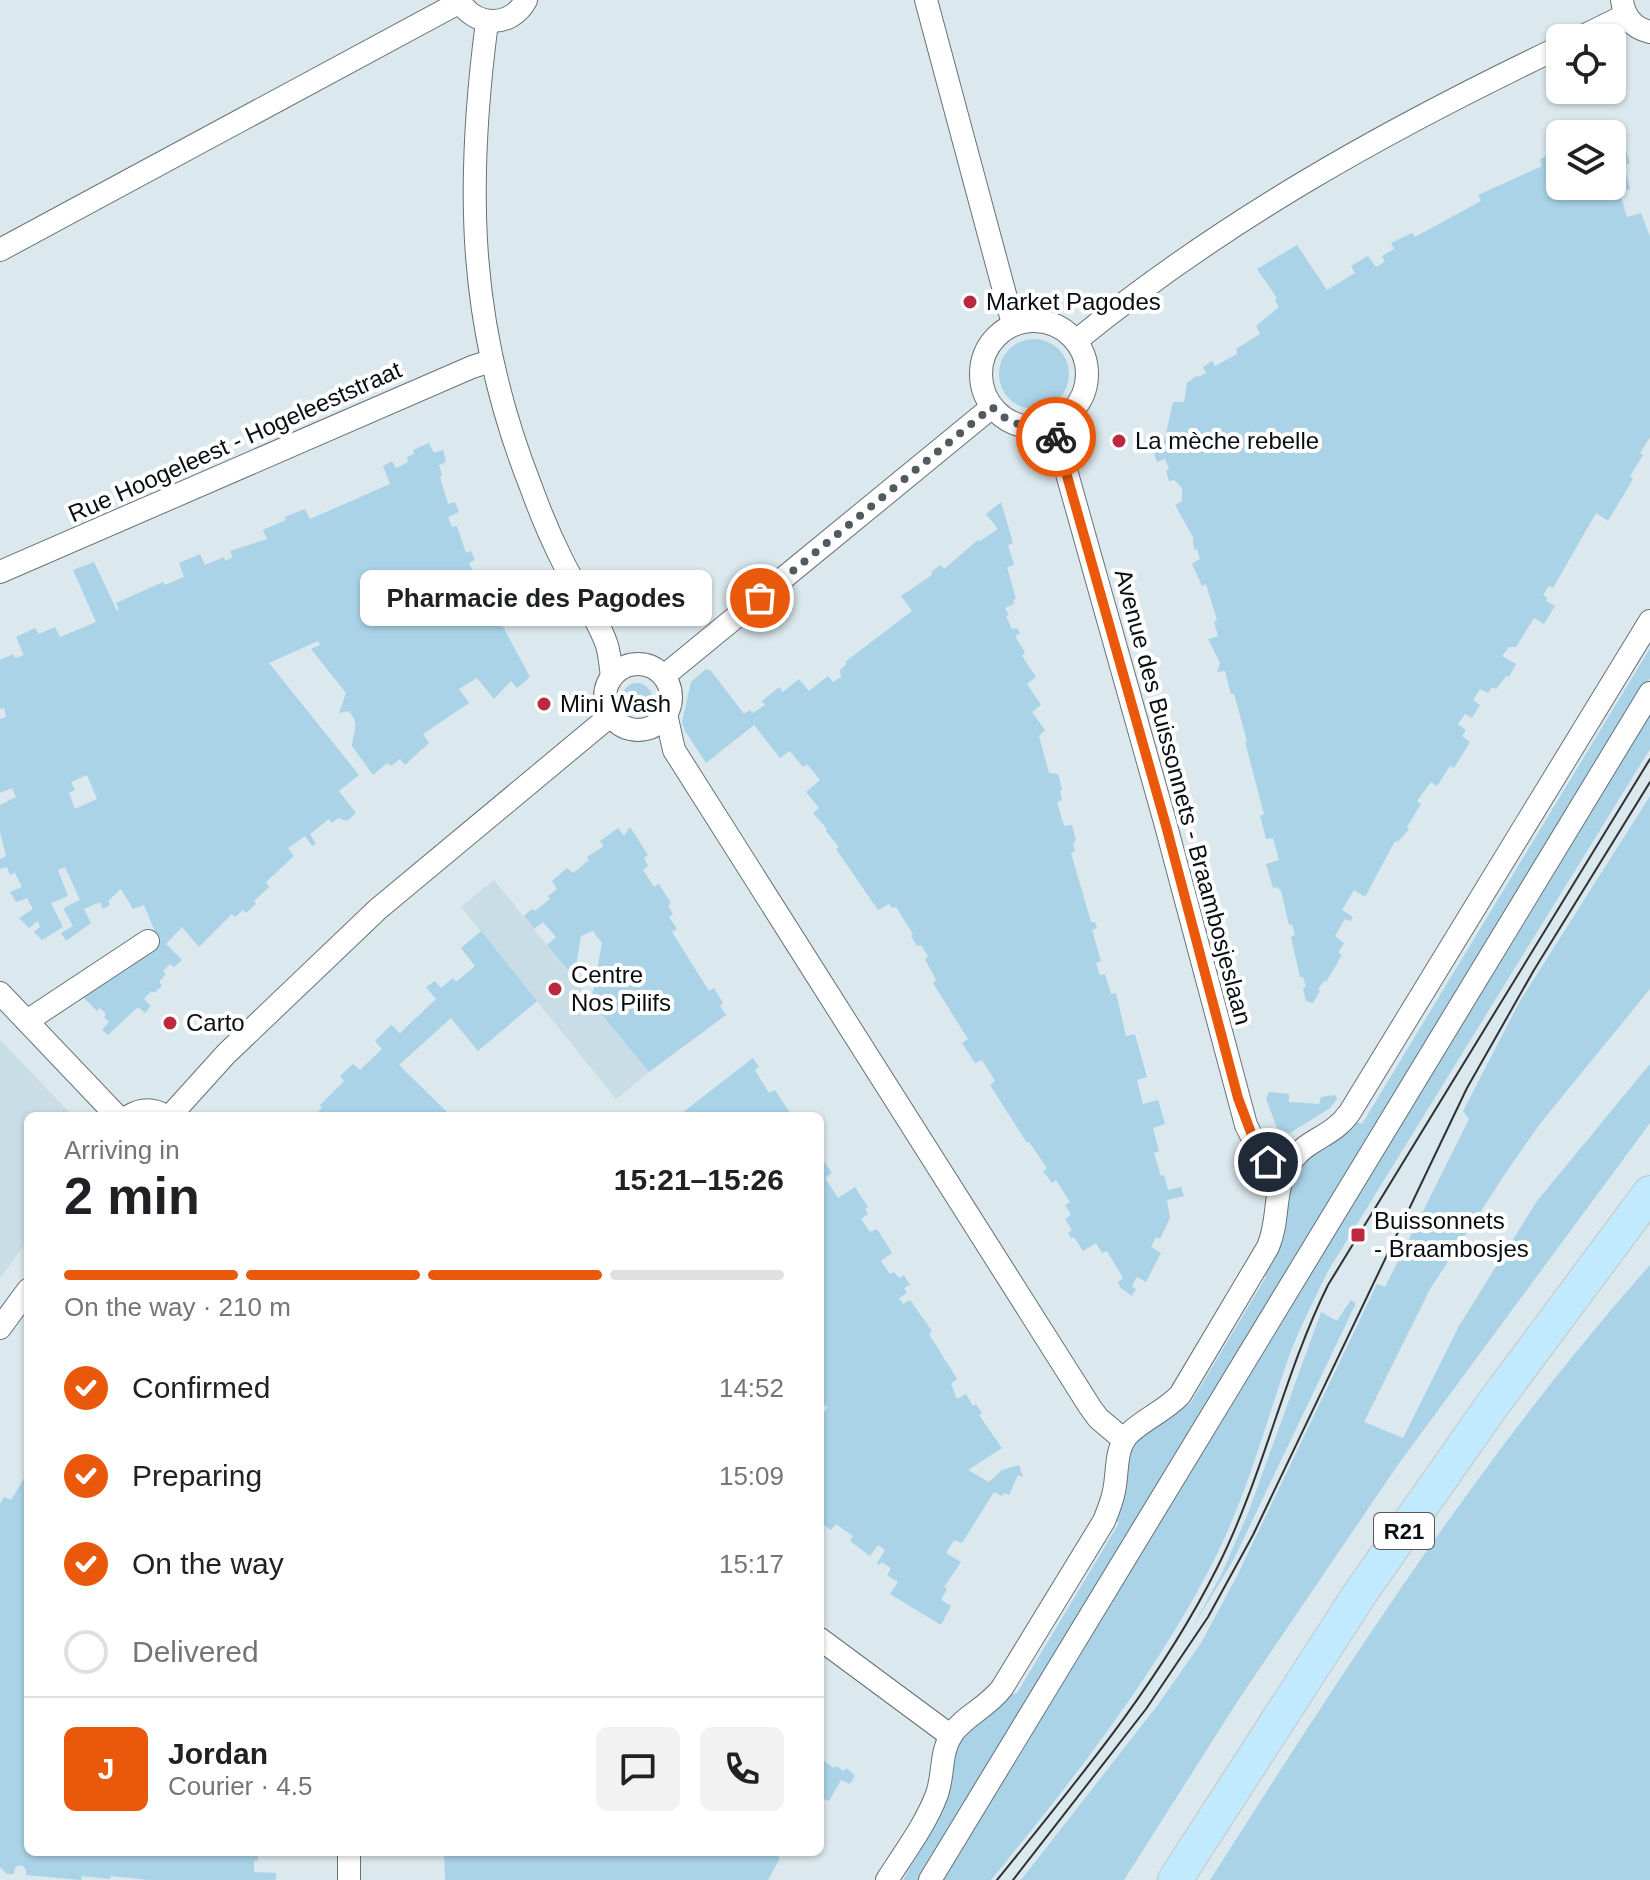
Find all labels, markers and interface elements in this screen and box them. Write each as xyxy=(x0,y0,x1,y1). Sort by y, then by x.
map controls xyxy=(1546,24,1626,200)
button: locate xyxy=(1546,24,1626,104)
button: layers xyxy=(1546,120,1626,200)
place label: Market Pagodes xyxy=(986,288,1161,315)
marker: Market Pagodes xyxy=(961,293,979,311)
street label: Rue Hoogeleest - Hogeleeststraat xyxy=(64,356,406,527)
courier xyxy=(1016,397,1096,477)
icon: bike xyxy=(1034,415,1078,459)
place label: La mèche rebelle xyxy=(1135,427,1319,454)
marker: La mèche rebelle xyxy=(1110,432,1128,450)
pin xyxy=(726,564,794,632)
street label: Avenue des Buissonnets - Braambosjeslaan xyxy=(1110,566,1257,1028)
callout: Pharmacie des Pagodes xyxy=(360,570,712,626)
icon: bag xyxy=(738,576,782,620)
text: Pharmacie des Pagodes xyxy=(386,583,686,613)
place label: Mini Wash xyxy=(560,690,671,717)
marker: Mini Wash xyxy=(535,695,553,713)
place label: Centre Nos Pilifs xyxy=(571,961,671,1016)
marker: Centre Nos Pilifs xyxy=(546,980,564,998)
place label: Carto xyxy=(186,1009,245,1036)
marker: Carto xyxy=(161,1014,179,1032)
pin xyxy=(1234,1128,1302,1196)
text: Arriving in xyxy=(64,1135,180,1165)
icon: home xyxy=(1246,1140,1290,1184)
text: 15:21–15:26 xyxy=(614,1163,784,1196)
text: 2 min xyxy=(64,1167,200,1225)
place label: Buissonnets - Braambosjes xyxy=(1374,1207,1529,1262)
marker: Buissonnets - Braambosjes xyxy=(1349,1226,1367,1244)
text: On the way · 210 m xyxy=(64,1292,291,1322)
icon: check xyxy=(64,1366,108,1410)
text: Confirmed xyxy=(132,1371,270,1404)
text: 14:52 xyxy=(719,1373,784,1403)
icon: check xyxy=(64,1454,108,1498)
text: Preparing xyxy=(132,1459,262,1492)
text: 15:09 xyxy=(719,1461,784,1491)
road number: R21 xyxy=(1374,1513,1434,1549)
icon: check xyxy=(64,1542,108,1586)
text: On the way xyxy=(132,1547,284,1580)
text: 15:17 xyxy=(719,1549,784,1579)
text: Delivered xyxy=(132,1635,259,1668)
button: chat xyxy=(596,1727,680,1811)
button: phone xyxy=(700,1727,784,1811)
text: Jordan xyxy=(168,1737,268,1770)
text: J xyxy=(98,1752,114,1785)
text: Courier · 4.5 xyxy=(168,1771,313,1801)

